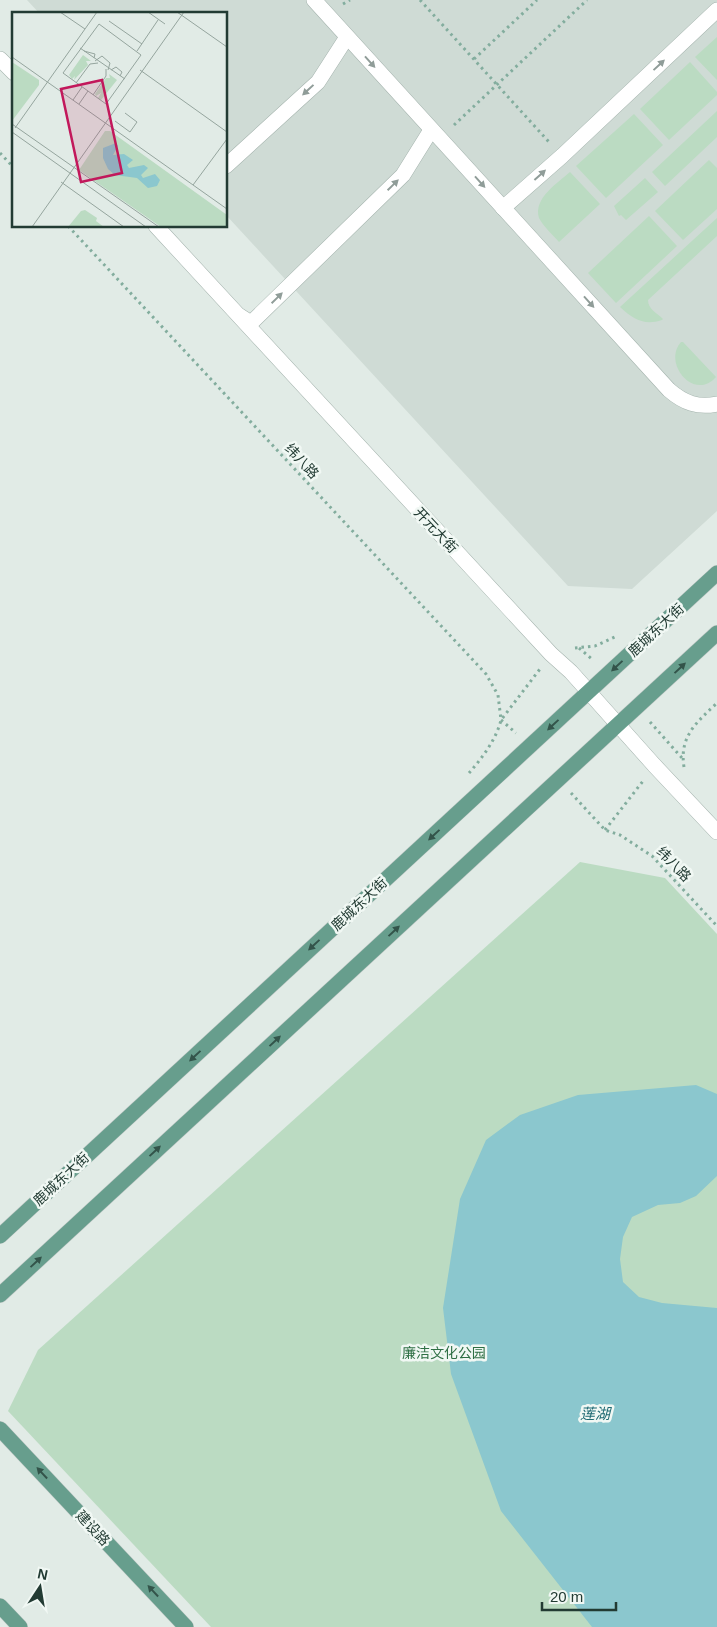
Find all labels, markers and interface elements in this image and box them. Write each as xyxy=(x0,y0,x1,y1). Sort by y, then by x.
inset map xyxy=(12,12,228,228)
one-way arrow xyxy=(364,56,376,68)
one-way arrow xyxy=(652,59,664,71)
one-way arrow xyxy=(303,84,315,96)
one-way arrow xyxy=(533,170,546,181)
one-way arrow xyxy=(474,176,486,188)
one-way arrow xyxy=(387,179,399,191)
one-way arrow xyxy=(270,292,282,304)
one-way arrow xyxy=(583,296,595,308)
street label: 纬八路 xyxy=(282,440,322,482)
street label: 开元大街 xyxy=(411,504,461,556)
street label: 鹿城东大街 xyxy=(625,600,687,660)
one-way arrow xyxy=(611,660,623,672)
one-way arrow xyxy=(673,662,685,674)
one-way arrow xyxy=(548,719,560,731)
one-way arrow xyxy=(428,829,440,841)
street label: 纬八路 xyxy=(654,843,694,885)
street label: 鹿城东大街 xyxy=(328,874,390,934)
one-way arrow xyxy=(388,925,400,937)
one-way arrow xyxy=(309,939,321,951)
one-way arrow xyxy=(268,1035,280,1047)
one-way arrow xyxy=(189,1050,201,1062)
one-way arrow xyxy=(149,1145,161,1157)
street label: 鹿城东大街 xyxy=(30,1149,92,1209)
one-way arrow xyxy=(29,1256,41,1268)
park label: 廉洁文化公园 xyxy=(402,1345,486,1361)
water label: 莲湖 xyxy=(580,1405,612,1422)
one-way arrow xyxy=(36,1467,48,1479)
street label: 建设路 xyxy=(73,1507,113,1549)
north arrow xyxy=(15,1562,65,1612)
text: N xyxy=(36,1565,49,1583)
scale bar xyxy=(542,1580,616,1612)
one-way arrow xyxy=(147,1586,159,1598)
text: 20 m xyxy=(550,1588,583,1605)

